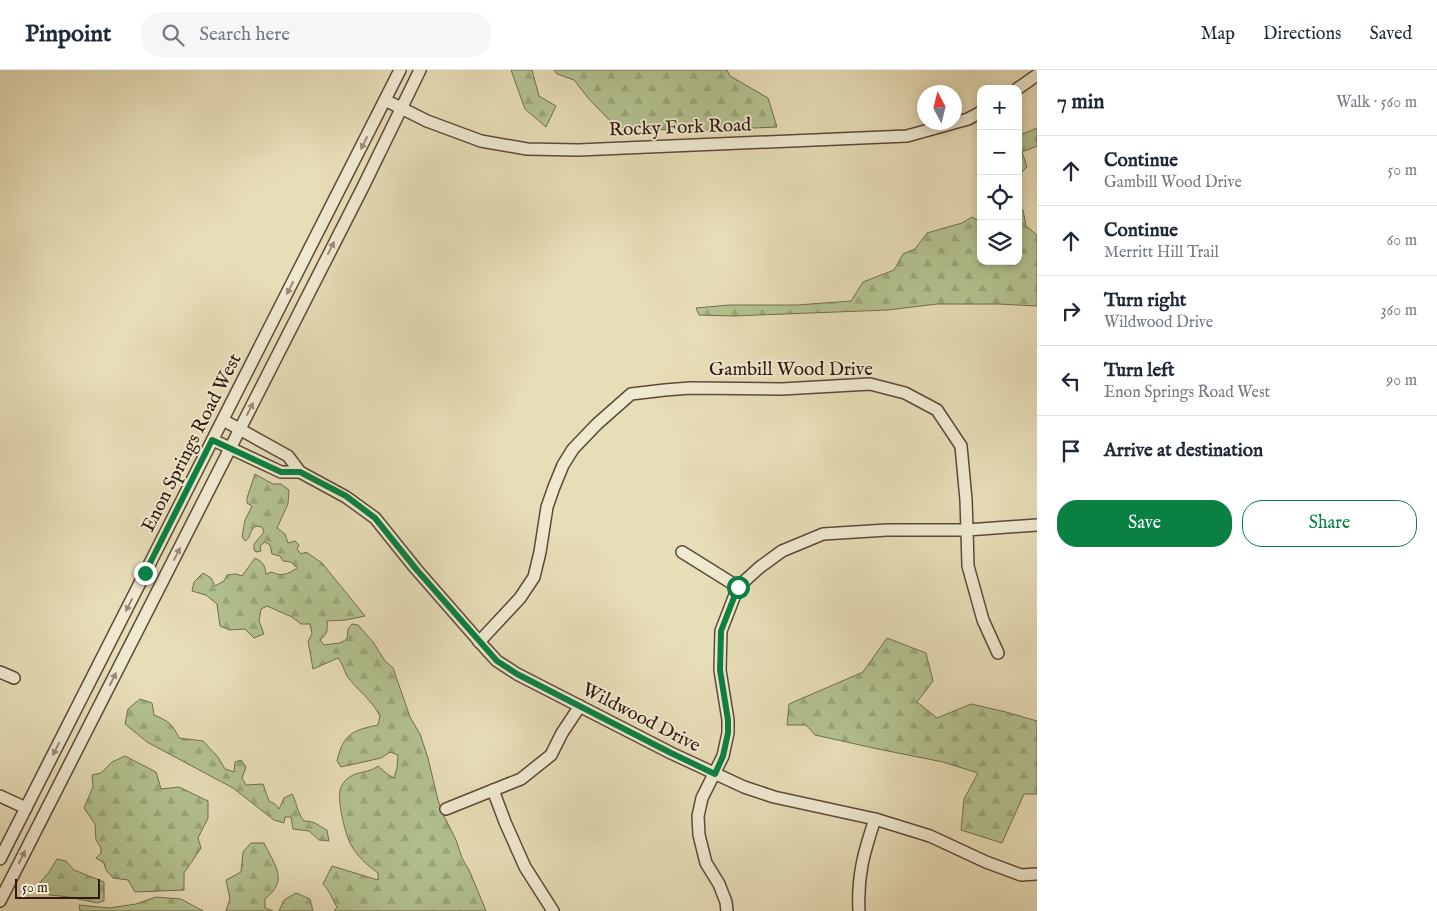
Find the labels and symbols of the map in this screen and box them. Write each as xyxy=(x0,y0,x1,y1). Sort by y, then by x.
north arrow xyxy=(917,85,962,130)
street label: Rocky Fork Road xyxy=(608,113,753,142)
one-way arrow xyxy=(359,136,367,150)
one-way arrow xyxy=(327,241,335,256)
one-way arrow xyxy=(286,281,294,295)
street label: Enon Springs Road West xyxy=(137,349,248,536)
street label: Gambill Wood Drive xyxy=(709,358,873,382)
one-way arrow xyxy=(246,402,254,416)
one-way arrow xyxy=(173,547,181,561)
route end xyxy=(134,562,157,585)
route start xyxy=(727,576,750,599)
one-way arrow xyxy=(125,597,133,612)
one-way arrow xyxy=(109,671,117,686)
street label: Wildwood Drive xyxy=(578,678,704,758)
one-way arrow xyxy=(52,742,60,757)
one-way arrow xyxy=(18,850,26,864)
scale bar xyxy=(15,876,100,899)

